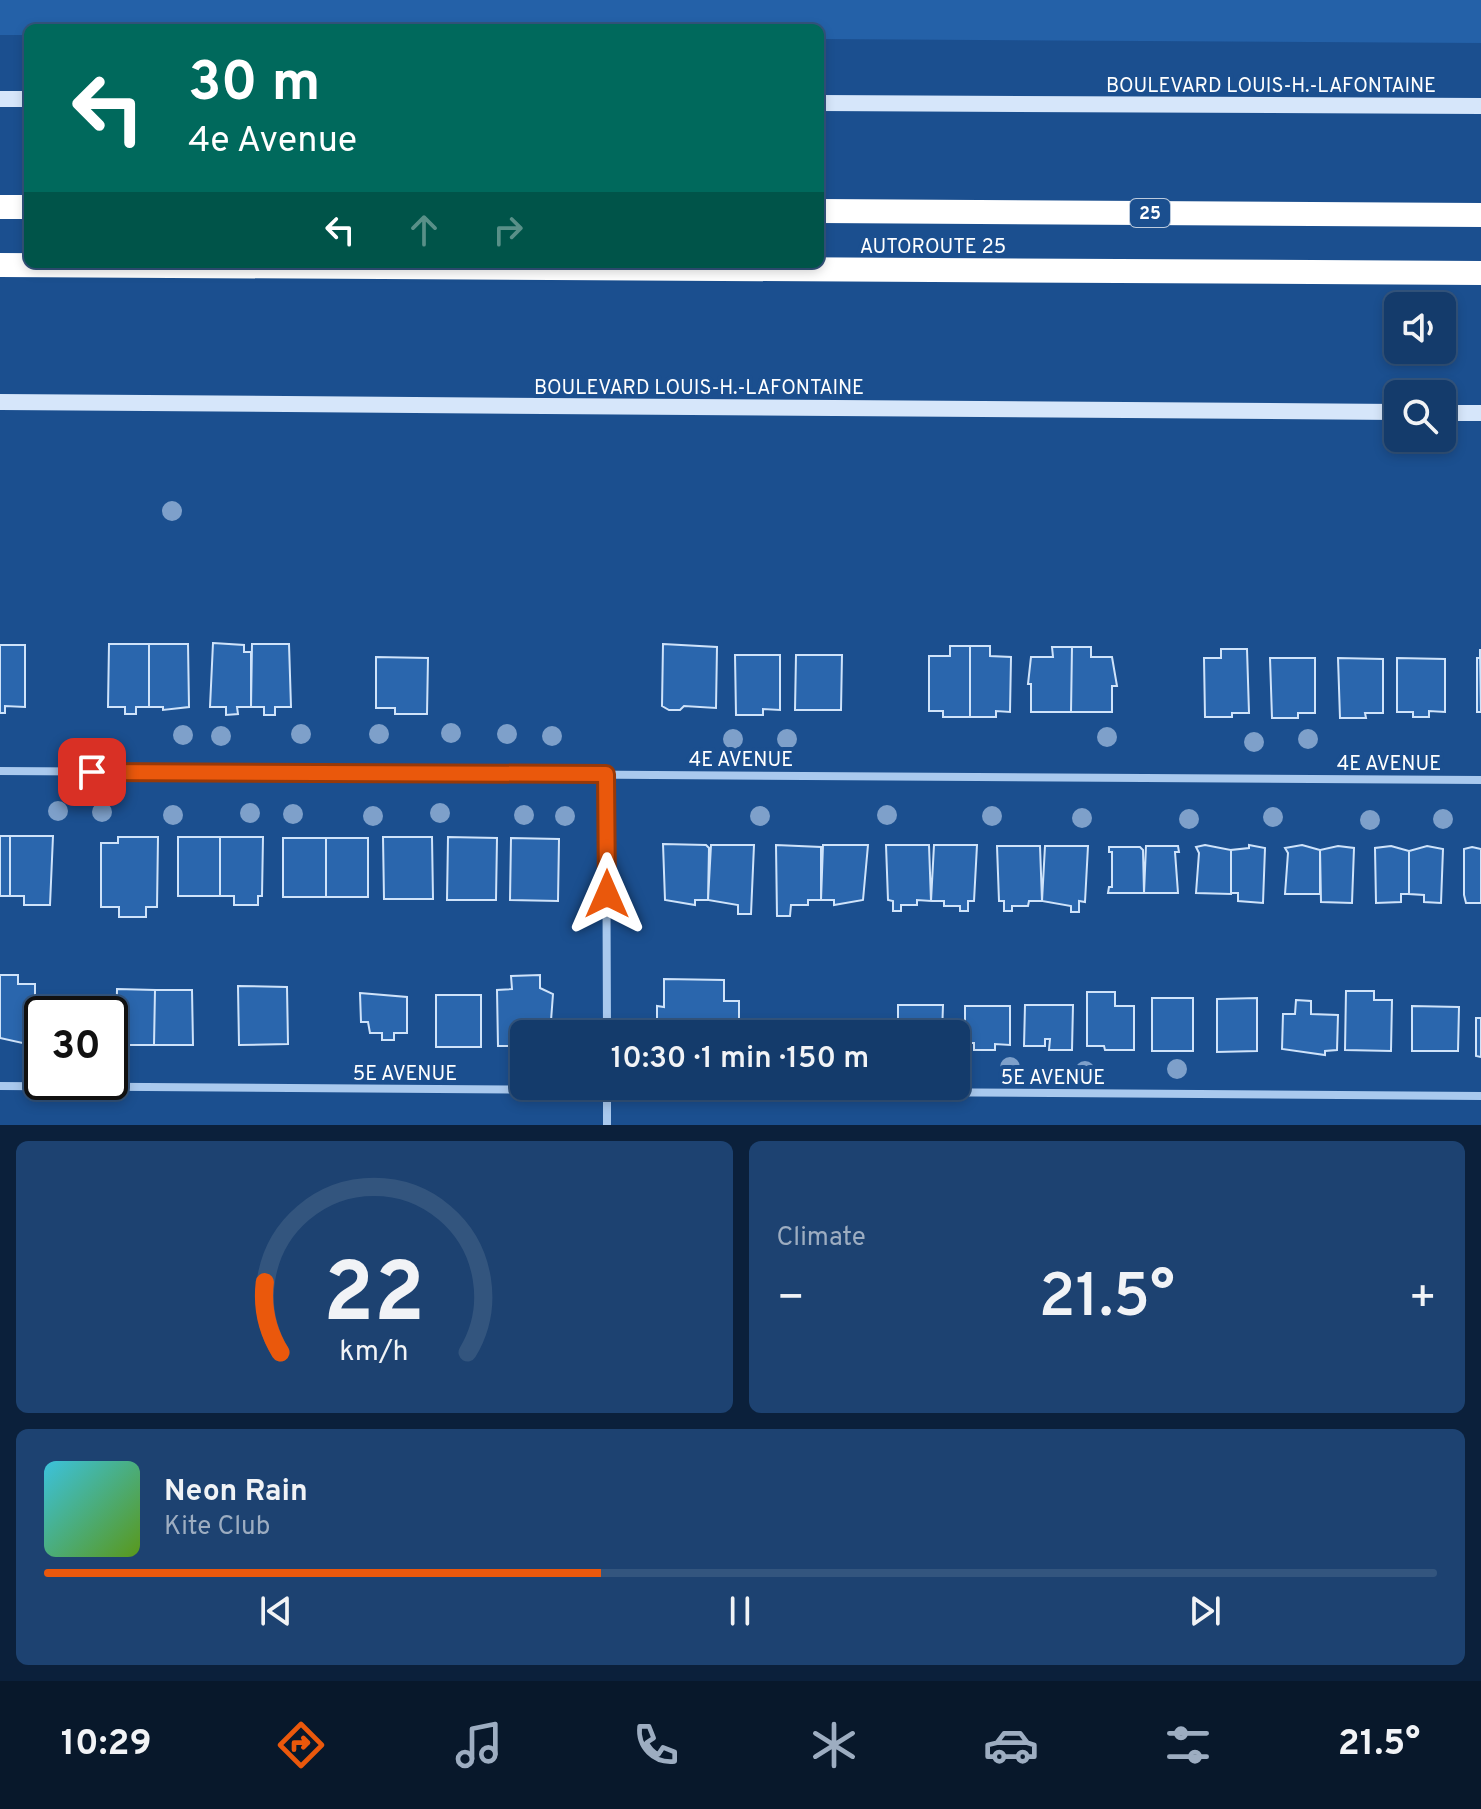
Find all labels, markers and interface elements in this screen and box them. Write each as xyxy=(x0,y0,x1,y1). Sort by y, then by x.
text: 30 m xyxy=(188,50,321,120)
icon: left xyxy=(56,56,160,160)
street label: BOULEVARD LOUIS-H.-LAFONTAINE xyxy=(1106,74,1436,100)
text: 4e Avenue xyxy=(188,119,357,165)
road number: 25 xyxy=(1130,199,1170,227)
icon: left xyxy=(318,208,362,252)
icon: ahead xyxy=(402,208,446,252)
icon: right xyxy=(486,208,530,252)
street label: AUTOROUTE 25 xyxy=(860,235,1006,261)
map controls xyxy=(1384,292,1456,452)
button: sound xyxy=(1384,292,1456,364)
street label: BOULEVARD LOUIS-H.-LAFONTAINE xyxy=(534,376,864,402)
button: search xyxy=(1384,380,1456,452)
pin xyxy=(58,738,126,806)
street label: 4E AVENUE xyxy=(689,748,793,774)
icon: arrive xyxy=(70,750,114,794)
street label: 4E AVENUE xyxy=(1337,752,1441,778)
position arrow xyxy=(565,852,649,936)
speed limit sign: 30 xyxy=(24,996,128,1100)
text: 10:30 · 1 min · 150 m xyxy=(611,1041,869,1078)
street label: 5E AVENUE xyxy=(353,1062,457,1088)
street label: 5E AVENUE xyxy=(1001,1066,1105,1092)
text: Climate xyxy=(777,1222,866,1255)
text: 22 xyxy=(323,1246,425,1351)
text: 21.5° xyxy=(1039,1262,1175,1338)
text: − xyxy=(777,1272,805,1328)
text: + xyxy=(1409,1272,1437,1328)
text: km/h xyxy=(340,1335,409,1371)
text: Neon Rain xyxy=(164,1474,308,1511)
text: Kite Club xyxy=(164,1511,270,1544)
icon: previous xyxy=(254,1589,298,1633)
icon: pause xyxy=(718,1589,762,1633)
icon: next xyxy=(1183,1589,1227,1633)
icon: directions xyxy=(273,1717,329,1773)
icon: music xyxy=(451,1717,507,1773)
icon: phone xyxy=(628,1717,684,1773)
icon: climate xyxy=(806,1717,862,1773)
icon: car xyxy=(983,1717,1039,1773)
icon: filters xyxy=(1160,1717,1216,1773)
text: 10:29 xyxy=(61,1722,152,1768)
text: 21.5° xyxy=(1338,1722,1420,1768)

